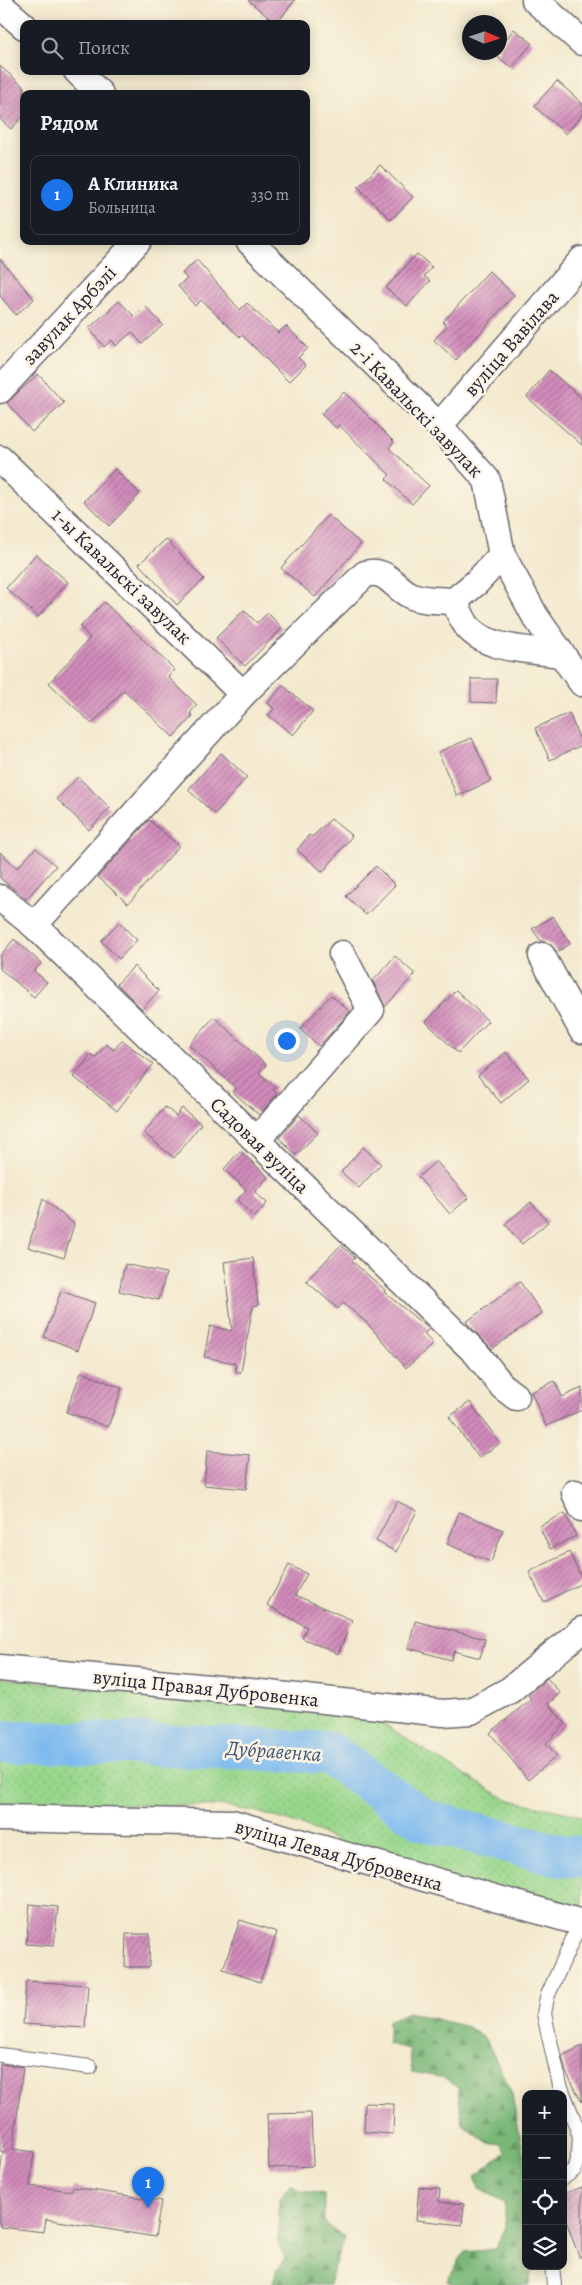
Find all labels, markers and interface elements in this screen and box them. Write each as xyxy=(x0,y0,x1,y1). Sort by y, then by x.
north arrow xyxy=(462,15,507,60)
search box xyxy=(20,20,310,75)
icon: search xyxy=(38,34,66,62)
text: Поиск xyxy=(78,35,130,61)
text: Рядом xyxy=(40,109,98,137)
text: А Клиника xyxy=(88,171,178,197)
text: 1 xyxy=(54,184,60,206)
text: 330 m xyxy=(251,184,289,206)
text: Больница xyxy=(88,197,156,219)
street label: завулак Арбэлі xyxy=(16,260,123,371)
street label: вуліца Вавілава xyxy=(458,284,566,402)
street label: 2-і Кавальскі завулак xyxy=(344,335,489,484)
street label: 1-ы Кавальскі завулак xyxy=(46,502,198,650)
your location xyxy=(274,1028,300,1054)
street label: Садовая вуліца xyxy=(204,1091,316,1200)
street label: вуліца Правая Дубровенка xyxy=(92,1663,321,1714)
water label: Дубравенка xyxy=(223,1734,323,1768)
street label: вуліца Левая Дубровенка xyxy=(232,1813,447,1898)
map controls xyxy=(522,2090,567,2270)
button: + xyxy=(522,2090,567,2135)
button: − xyxy=(522,2135,567,2180)
pin: 1 xyxy=(132,2167,164,2208)
button: locate xyxy=(522,2180,567,2225)
button: layers xyxy=(522,2225,567,2270)

